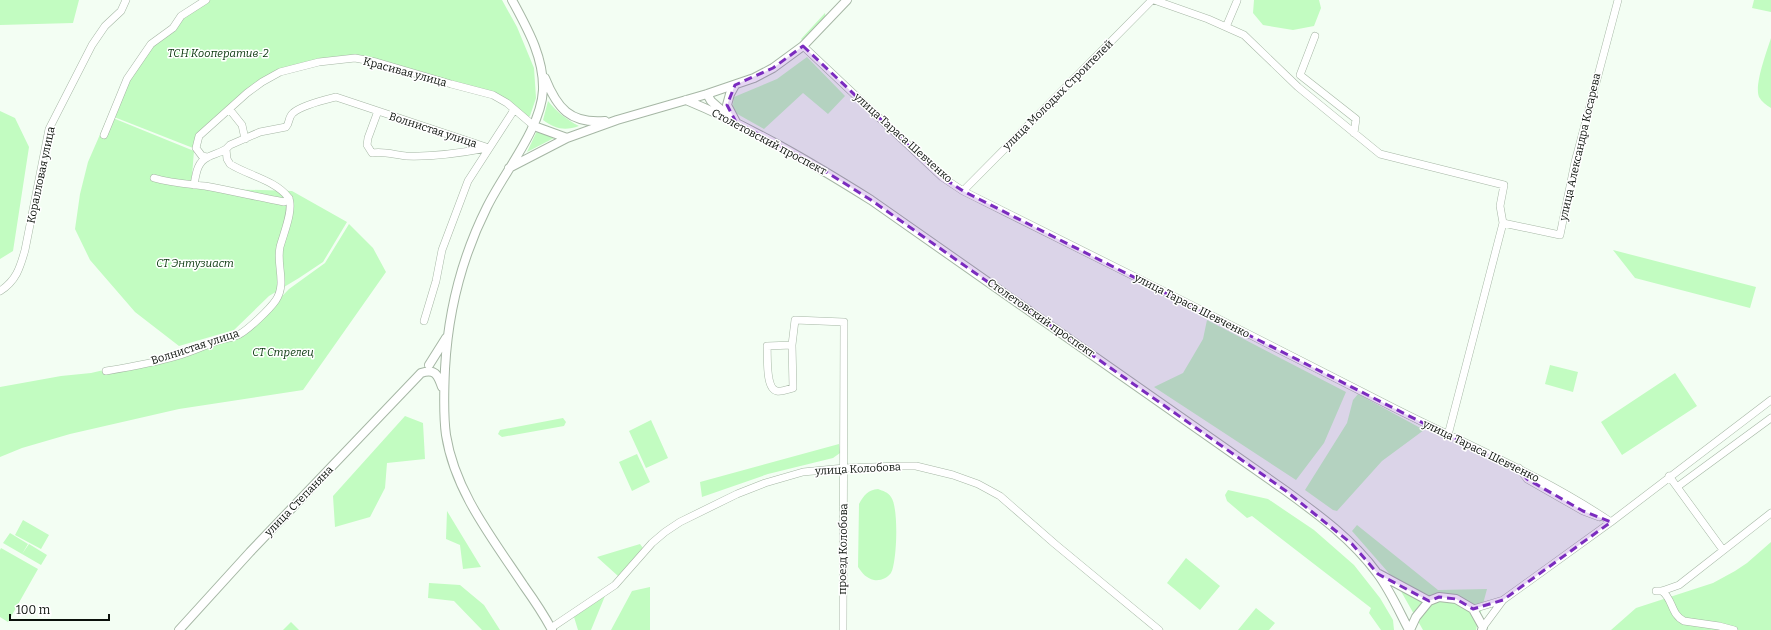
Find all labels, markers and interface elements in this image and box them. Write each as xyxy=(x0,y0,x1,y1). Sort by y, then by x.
street label: улица Молодых Строителей xyxy=(1000,37,1116,153)
park label: ТСН Кооператив-2 xyxy=(167,47,269,60)
street label: Красивая улица xyxy=(362,55,448,89)
street label: улица Александра Косарева xyxy=(1556,72,1603,223)
street label: улица Тараса Шевченко xyxy=(850,90,955,186)
street label: Столетовский проспект xyxy=(709,106,829,178)
street label: Волнистая улица xyxy=(387,110,479,150)
street label: Коралловая улица xyxy=(24,125,58,225)
park label: СТ Энтузиаст xyxy=(156,257,234,270)
street label: улица Тараса Шевченко xyxy=(1131,271,1252,341)
street label: Столетовский проспект xyxy=(985,276,1097,360)
street label: Волнистая улица xyxy=(149,327,241,367)
park label: СТ Стрелец xyxy=(252,346,314,359)
street label: улица Тараса Шевченко xyxy=(1420,417,1541,485)
street label: улица Колобова xyxy=(814,460,901,478)
street label: улица Степаняна xyxy=(261,463,336,540)
street label: проезд Колобова xyxy=(836,503,850,595)
scale bar xyxy=(10,596,109,622)
text: 100 m xyxy=(16,603,51,617)

